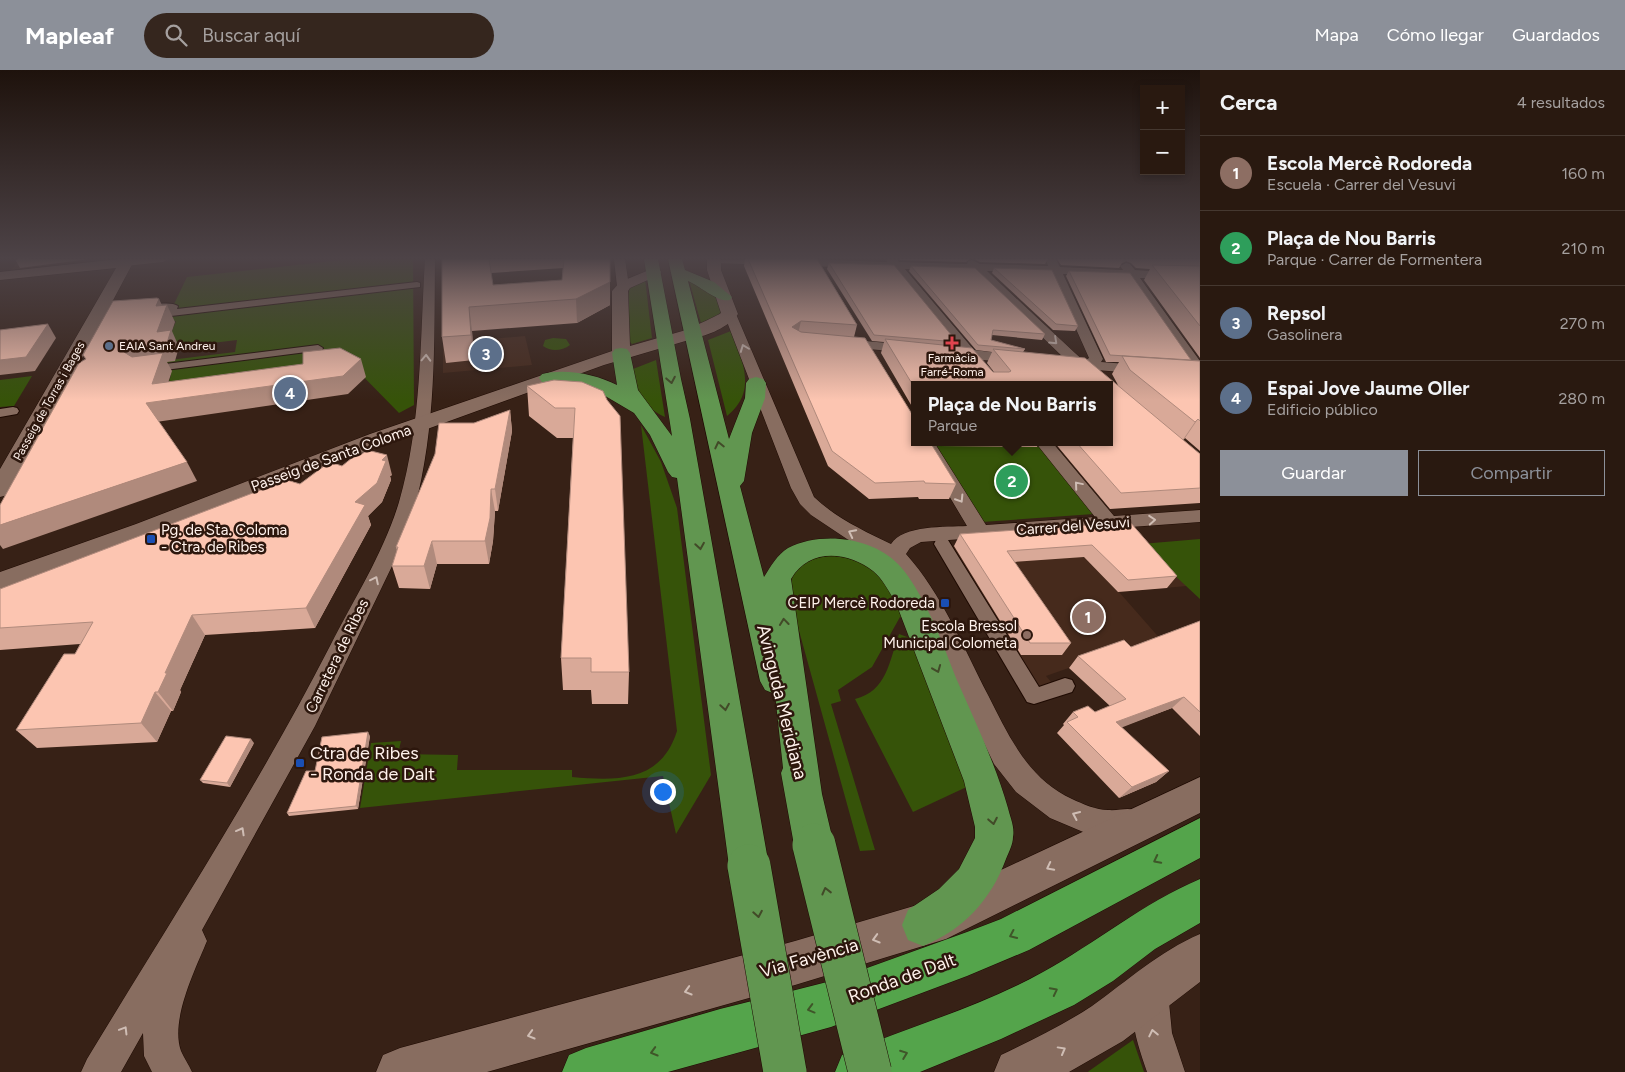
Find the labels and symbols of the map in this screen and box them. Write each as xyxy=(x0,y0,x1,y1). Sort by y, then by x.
pin: 3 xyxy=(470,335,502,373)
one-way arrow xyxy=(1048,335,1057,344)
marker: Farmàcia Farré-Roma xyxy=(946,337,958,349)
street label: Passeig de Torras i Bages xyxy=(10,339,88,463)
place label: EAIA Sant Andreu xyxy=(119,339,215,353)
marker: EAIA Sant Andreu xyxy=(103,340,115,352)
one-way arrow xyxy=(740,345,750,353)
place label: Farmàcia Farré-Roma xyxy=(920,351,984,379)
one-way arrow xyxy=(420,354,431,362)
pin: 4 xyxy=(274,374,306,412)
one-way arrow xyxy=(666,376,676,384)
street label: Passeig de Santa Coloma xyxy=(248,421,414,495)
one-way arrow xyxy=(714,441,725,449)
pin: 2 xyxy=(996,462,1028,500)
one-way arrow xyxy=(1076,482,1084,491)
one-way arrow xyxy=(953,493,963,502)
street label: Carrer del Vesuvi xyxy=(1015,513,1131,539)
one-way arrow xyxy=(1148,514,1156,525)
place label: Pg. de Sta. Coloma - Ctra. de Ribes xyxy=(161,521,287,556)
one-way arrow xyxy=(848,529,857,539)
marker: Pg. de Sta. Coloma - Ctra. de Ribes xyxy=(145,533,157,545)
one-way arrow xyxy=(694,543,705,551)
one-way arrow xyxy=(368,576,379,585)
place label: CEIP Mercè Rodoreda xyxy=(788,594,935,612)
street label: Carretera de Ribes xyxy=(302,596,372,716)
marker: CEIP Mercè Rodoreda xyxy=(939,597,951,609)
pin: 1 xyxy=(1072,598,1104,636)
one-way arrow xyxy=(779,617,790,625)
place label: Escola Bressol Municipal Colometa xyxy=(883,617,1017,652)
street label: Avinguda Meridiana xyxy=(752,622,812,782)
marker: Escola Bressol Municipal Colometa xyxy=(1021,629,1033,641)
one-way arrow xyxy=(930,664,941,673)
one-way arrow xyxy=(719,703,730,711)
place label: Ctra de Ribes - Ronda de Dalt xyxy=(310,742,435,785)
marker: Ctra de Ribes - Ronda de Dalt xyxy=(294,757,306,769)
your location xyxy=(650,779,676,805)
one-way arrow xyxy=(1072,810,1081,821)
one-way arrow xyxy=(987,817,997,825)
one-way arrow xyxy=(235,828,245,837)
one-way arrow xyxy=(1153,854,1162,864)
one-way arrow xyxy=(1046,861,1055,871)
one-way arrow xyxy=(821,887,832,896)
one-way arrow xyxy=(752,909,762,918)
one-way arrow xyxy=(1009,928,1018,938)
street label: Via Favència xyxy=(757,933,861,983)
one-way arrow xyxy=(872,933,881,943)
street label: Ronda de Dalt xyxy=(845,948,959,1008)
one-way arrow xyxy=(684,986,692,996)
one-way arrow xyxy=(1049,987,1058,997)
one-way arrow xyxy=(807,1003,815,1014)
one-way arrow xyxy=(118,1027,128,1036)
one-way arrow xyxy=(1148,1029,1159,1037)
one-way arrow xyxy=(528,1030,536,1040)
one-way arrow xyxy=(650,1046,659,1057)
one-way arrow xyxy=(1056,1047,1065,1057)
one-way arrow xyxy=(900,1050,908,1060)

